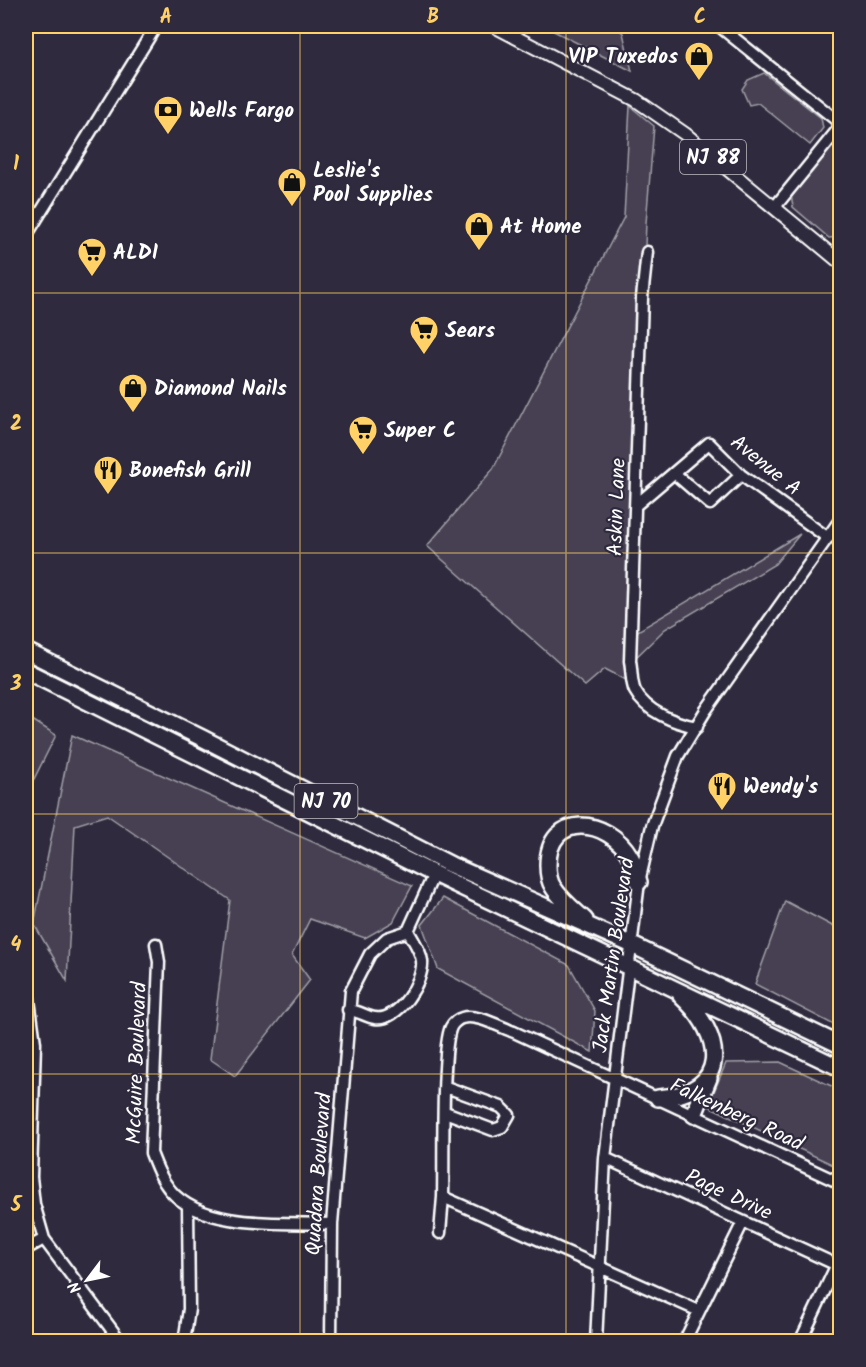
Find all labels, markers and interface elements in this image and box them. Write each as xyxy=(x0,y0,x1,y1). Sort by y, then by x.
text: A xyxy=(160,2,172,34)
text: B xyxy=(427,2,439,34)
text: C xyxy=(694,2,706,34)
shop icon: VIP Tuxedos xyxy=(683,40,715,82)
place label: VIP Tuxedos xyxy=(568,41,678,74)
bank icon: Wells Fargo xyxy=(152,94,184,136)
place label: Wells Fargo xyxy=(189,95,295,128)
road number: NJ 88 xyxy=(680,140,746,174)
text: 1 xyxy=(13,149,19,181)
place label: Leslie's Pool Supplies xyxy=(313,155,433,212)
shop icon: Leslie's Pool Supplies xyxy=(276,166,308,208)
shop icon: At Home xyxy=(463,210,495,252)
place label: At Home xyxy=(500,211,581,244)
supermarket icon: ALDI xyxy=(76,236,108,278)
place label: ALDI xyxy=(113,237,158,270)
supermarket icon: Sears xyxy=(408,314,440,356)
place label: Sears xyxy=(445,315,495,348)
shop icon: Diamond Nails xyxy=(117,372,149,414)
place label: Diamond Nails xyxy=(154,373,287,406)
text: 2 xyxy=(10,409,22,441)
supermarket icon: Super C xyxy=(347,414,379,456)
place label: Super C xyxy=(384,415,456,448)
street label: Avenue A xyxy=(722,427,808,505)
restaurant icon: Bonefish Grill xyxy=(92,454,124,496)
place label: Bonefish Grill xyxy=(129,455,251,488)
street label: Askin Lane xyxy=(599,457,636,557)
text: 3 xyxy=(10,669,22,701)
restaurant icon: Wendy's xyxy=(706,770,738,812)
place label: Wendy's xyxy=(743,771,818,804)
road number: NJ 70 xyxy=(294,784,358,818)
street label: Jack Martin Boulevard xyxy=(584,855,645,1055)
text: 4 xyxy=(11,930,22,962)
street label: McGuire Boulevard xyxy=(118,981,157,1145)
street label: Falkenberg Road xyxy=(664,1070,809,1161)
street label: Quadara Boulevard xyxy=(297,1091,342,1256)
street label: Page Drive xyxy=(679,1161,778,1230)
text: 5 xyxy=(10,1190,23,1222)
north arrow xyxy=(57,1250,117,1310)
text: N xyxy=(62,1276,89,1298)

